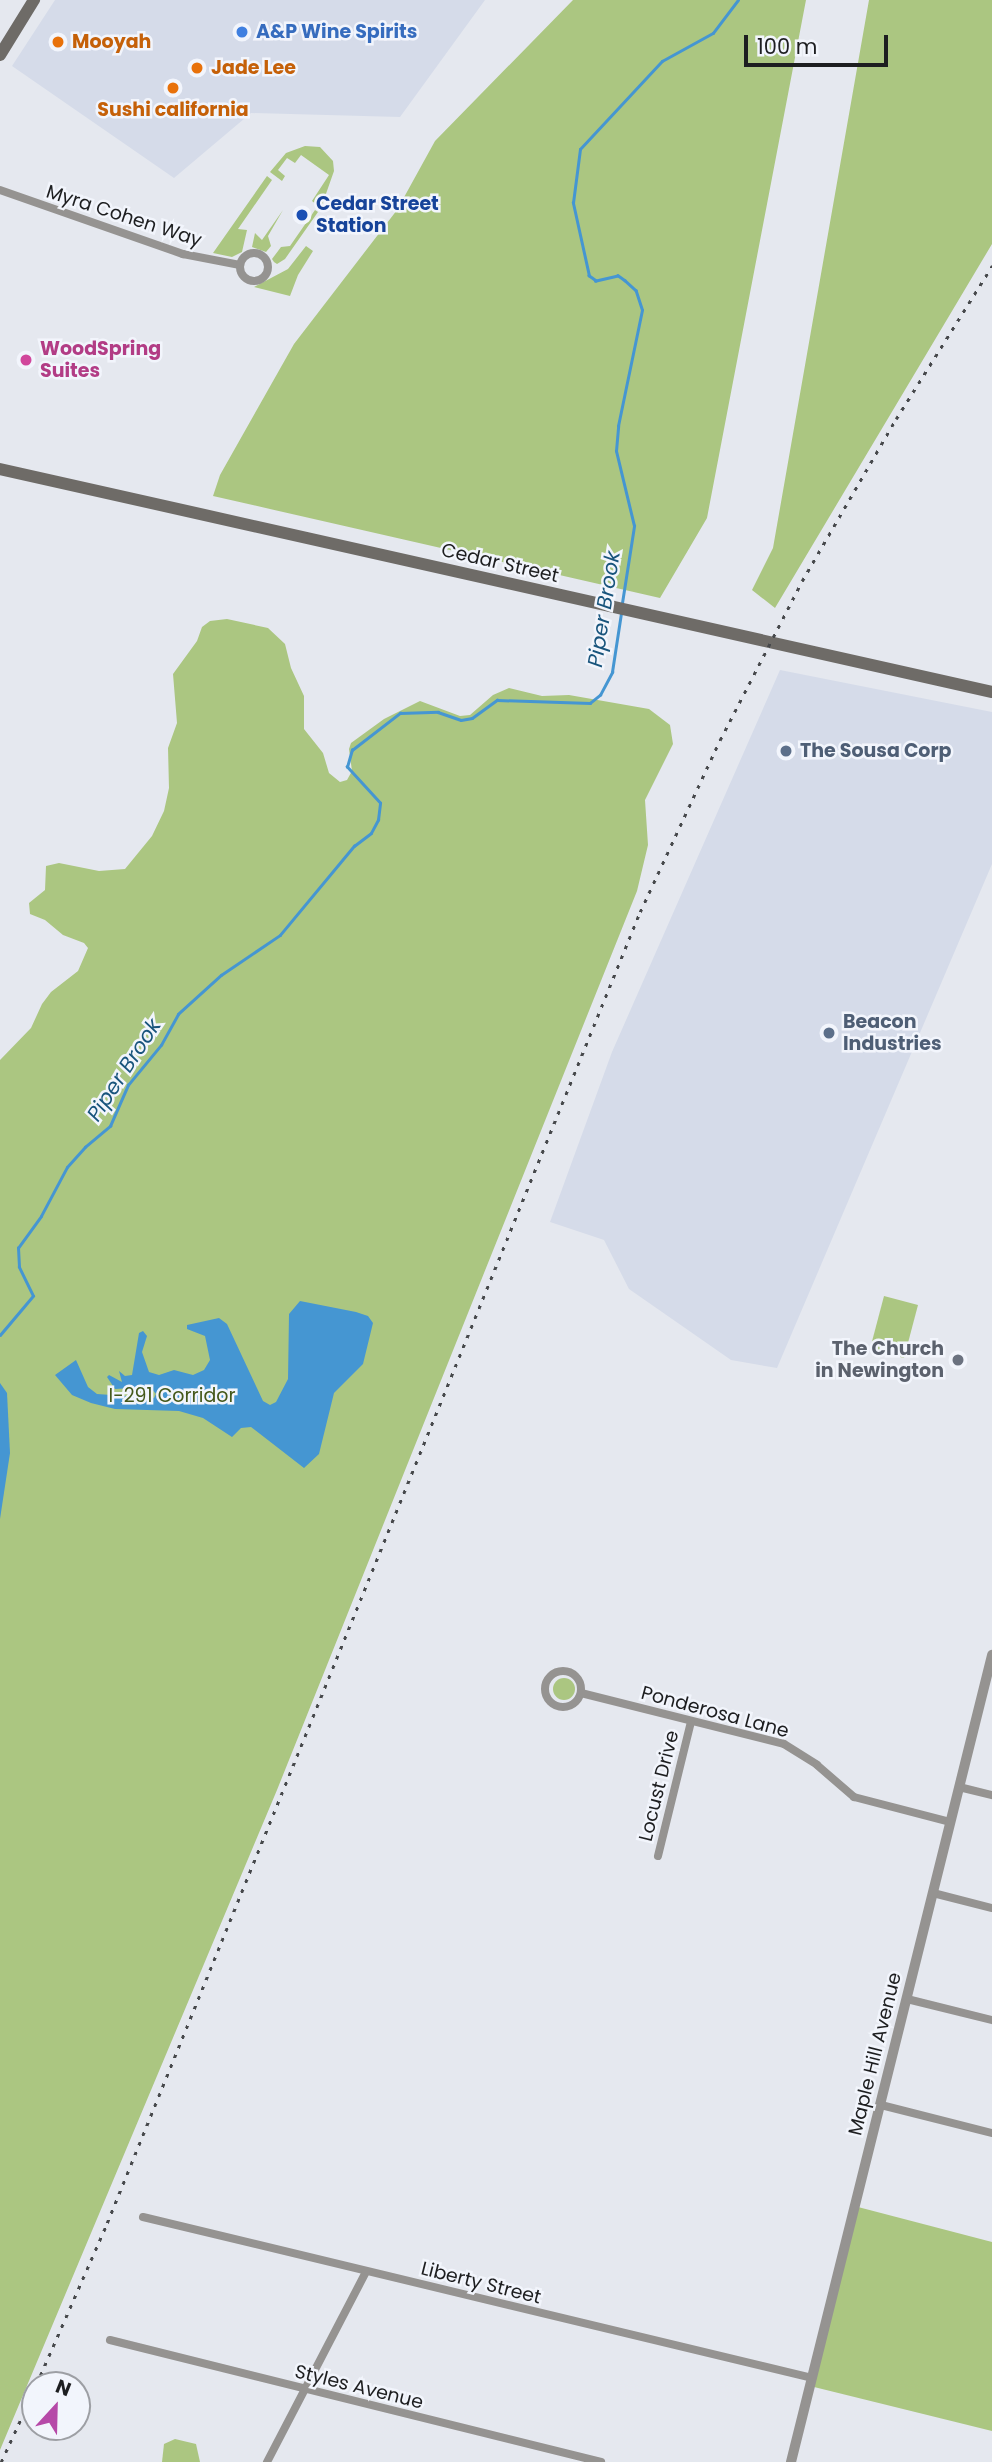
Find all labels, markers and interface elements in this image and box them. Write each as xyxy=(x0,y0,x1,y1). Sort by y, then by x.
place label: A&P Wine Spirits xyxy=(256,21,417,43)
scale bar xyxy=(747,21,890,65)
marker: A&P Wine Spirits xyxy=(234,24,250,40)
place label: Mooyah xyxy=(72,31,151,53)
text: 100 m xyxy=(757,32,817,61)
marker: Mooyah xyxy=(50,34,66,50)
place label: Jade Lee xyxy=(211,57,296,79)
marker: Jade Lee xyxy=(189,60,205,76)
marker: Sushi california xyxy=(165,80,181,96)
place label: Sushi california xyxy=(97,99,249,121)
street label: Myra Cohen Way xyxy=(43,180,205,252)
place label: Cedar Street Station xyxy=(316,193,439,237)
marker: Cedar Street Station xyxy=(294,207,310,223)
place label: WoodSpring Suites xyxy=(40,338,161,382)
marker: WoodSpring Suites xyxy=(18,352,34,368)
street label: Cedar Street xyxy=(439,538,561,588)
water label: Piper Brook xyxy=(582,549,626,669)
place label: The Sousa Corp xyxy=(800,740,952,762)
marker: The Sousa Corp xyxy=(778,743,794,759)
place label: Beacon Industries xyxy=(843,1011,941,1055)
water label: Piper Brook xyxy=(82,1014,166,1126)
marker: Beacon Industries xyxy=(821,1025,837,1041)
place label: The Church in Newington xyxy=(815,1338,944,1382)
marker: The Church in Newington xyxy=(950,1352,966,1368)
park label: I-291 Corridor xyxy=(109,1385,235,1407)
street label: Ponderosa Lane xyxy=(639,1681,791,1743)
street label: Locust Drive xyxy=(634,1728,684,1844)
street label: Maple Hill Avenue xyxy=(844,1970,906,2138)
street label: Liberty Street xyxy=(419,2257,543,2309)
street label: Styles Avenue xyxy=(292,2360,426,2414)
north arrow xyxy=(21,2371,91,2441)
text: N xyxy=(52,2373,75,2403)

